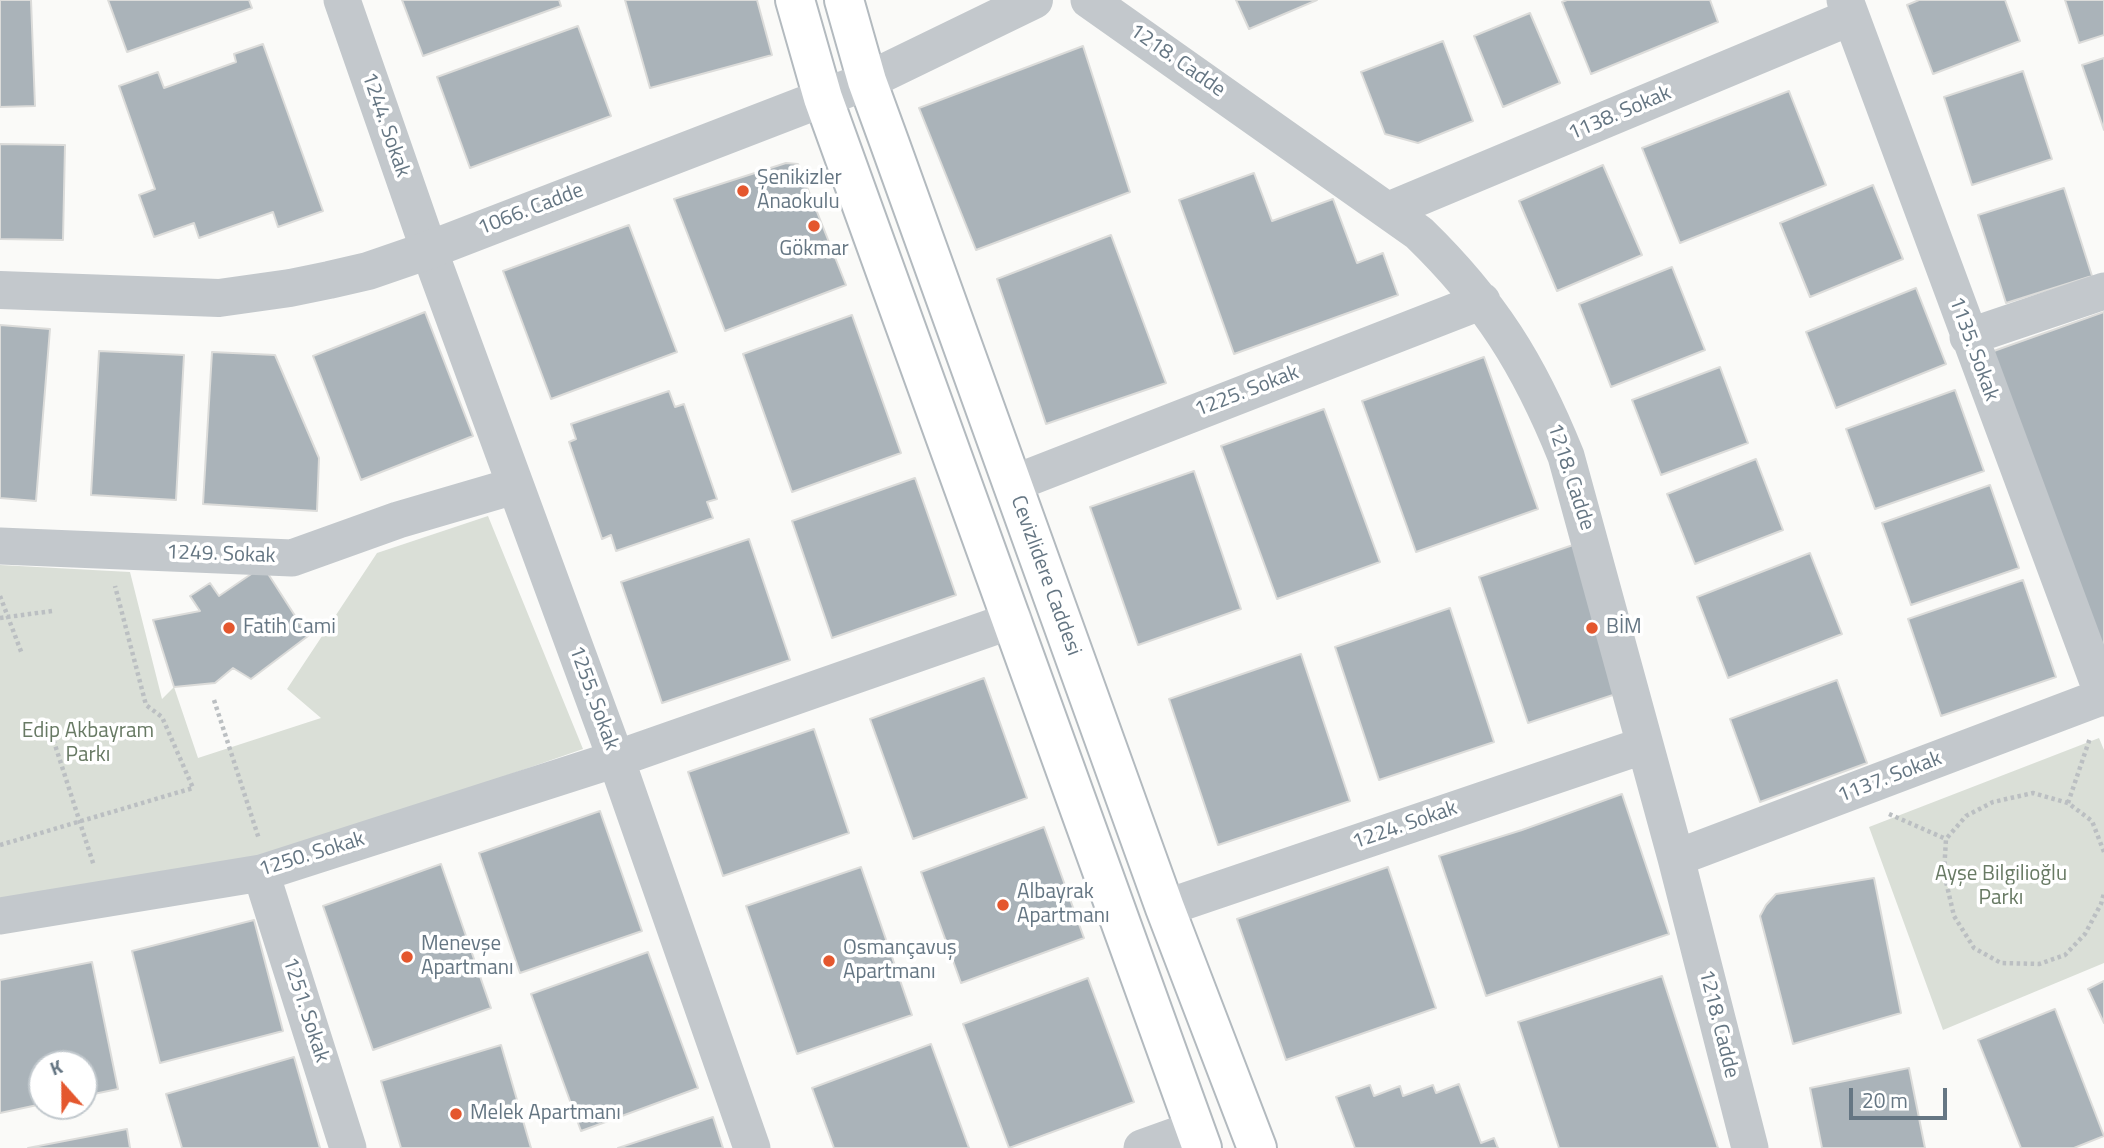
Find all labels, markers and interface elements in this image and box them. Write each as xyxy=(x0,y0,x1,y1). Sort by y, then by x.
street label: 1218. Cadde xyxy=(1124,19,1230,103)
street label: 1244. Sokak xyxy=(355,69,415,181)
street label: 1138. Sokak xyxy=(1565,81,1675,147)
place label: Şenikizler Anaokulu xyxy=(757,166,842,216)
street label: 1066. Cadde xyxy=(475,178,587,242)
marker: Şenikizler Anaokulu xyxy=(735,183,751,199)
marker: Gökmar xyxy=(806,218,822,234)
place label: Gökmar xyxy=(779,237,849,263)
street label: 1135. Sokak xyxy=(1942,293,2004,405)
street label: 1225. Sokak xyxy=(1191,361,1303,423)
street label: 1218. Cadde xyxy=(1541,420,1599,534)
street label: Cevizlidere Caddesi xyxy=(1004,493,1086,659)
street label: 1249. Sokak xyxy=(166,541,276,569)
place label: Fatih Cami xyxy=(243,615,336,641)
place label: BİM xyxy=(1606,615,1642,641)
marker: Fatih Cami xyxy=(221,620,237,636)
marker: BİM xyxy=(1584,620,1600,636)
street label: 1255. Sokak xyxy=(562,642,624,754)
park label: Edip Akbayram Parkı xyxy=(22,719,154,769)
street label: 1137. Sokak xyxy=(1834,747,1946,809)
street label: 1224. Sokak xyxy=(1349,796,1461,856)
street label: 1250. Sokak xyxy=(256,827,368,883)
park label: Ayşe Bilgilioğlu Parkı xyxy=(1935,862,2067,912)
place label: Albayrak Apartmanı xyxy=(1017,880,1110,930)
marker: Albayrak Apartmanı xyxy=(995,897,1011,913)
place label: Menevşe Apartmanı xyxy=(421,932,514,982)
place label: Osmançavuş Apartmanı xyxy=(843,936,957,986)
marker: Menevşe Apartmanı xyxy=(399,949,415,965)
marker: Osmançavuş Apartmanı xyxy=(821,953,837,969)
street label: 1251. Sokak xyxy=(276,954,334,1066)
street label: 1218. Cadde xyxy=(1692,967,1744,1081)
north arrow xyxy=(28,1050,98,1120)
text: K xyxy=(46,1051,66,1082)
scale bar xyxy=(1852,1074,1950,1118)
text: 20 m xyxy=(1862,1084,1908,1116)
place label: Melek Apartmanı xyxy=(470,1101,621,1127)
marker: Melek Apartmanı xyxy=(448,1106,464,1122)

